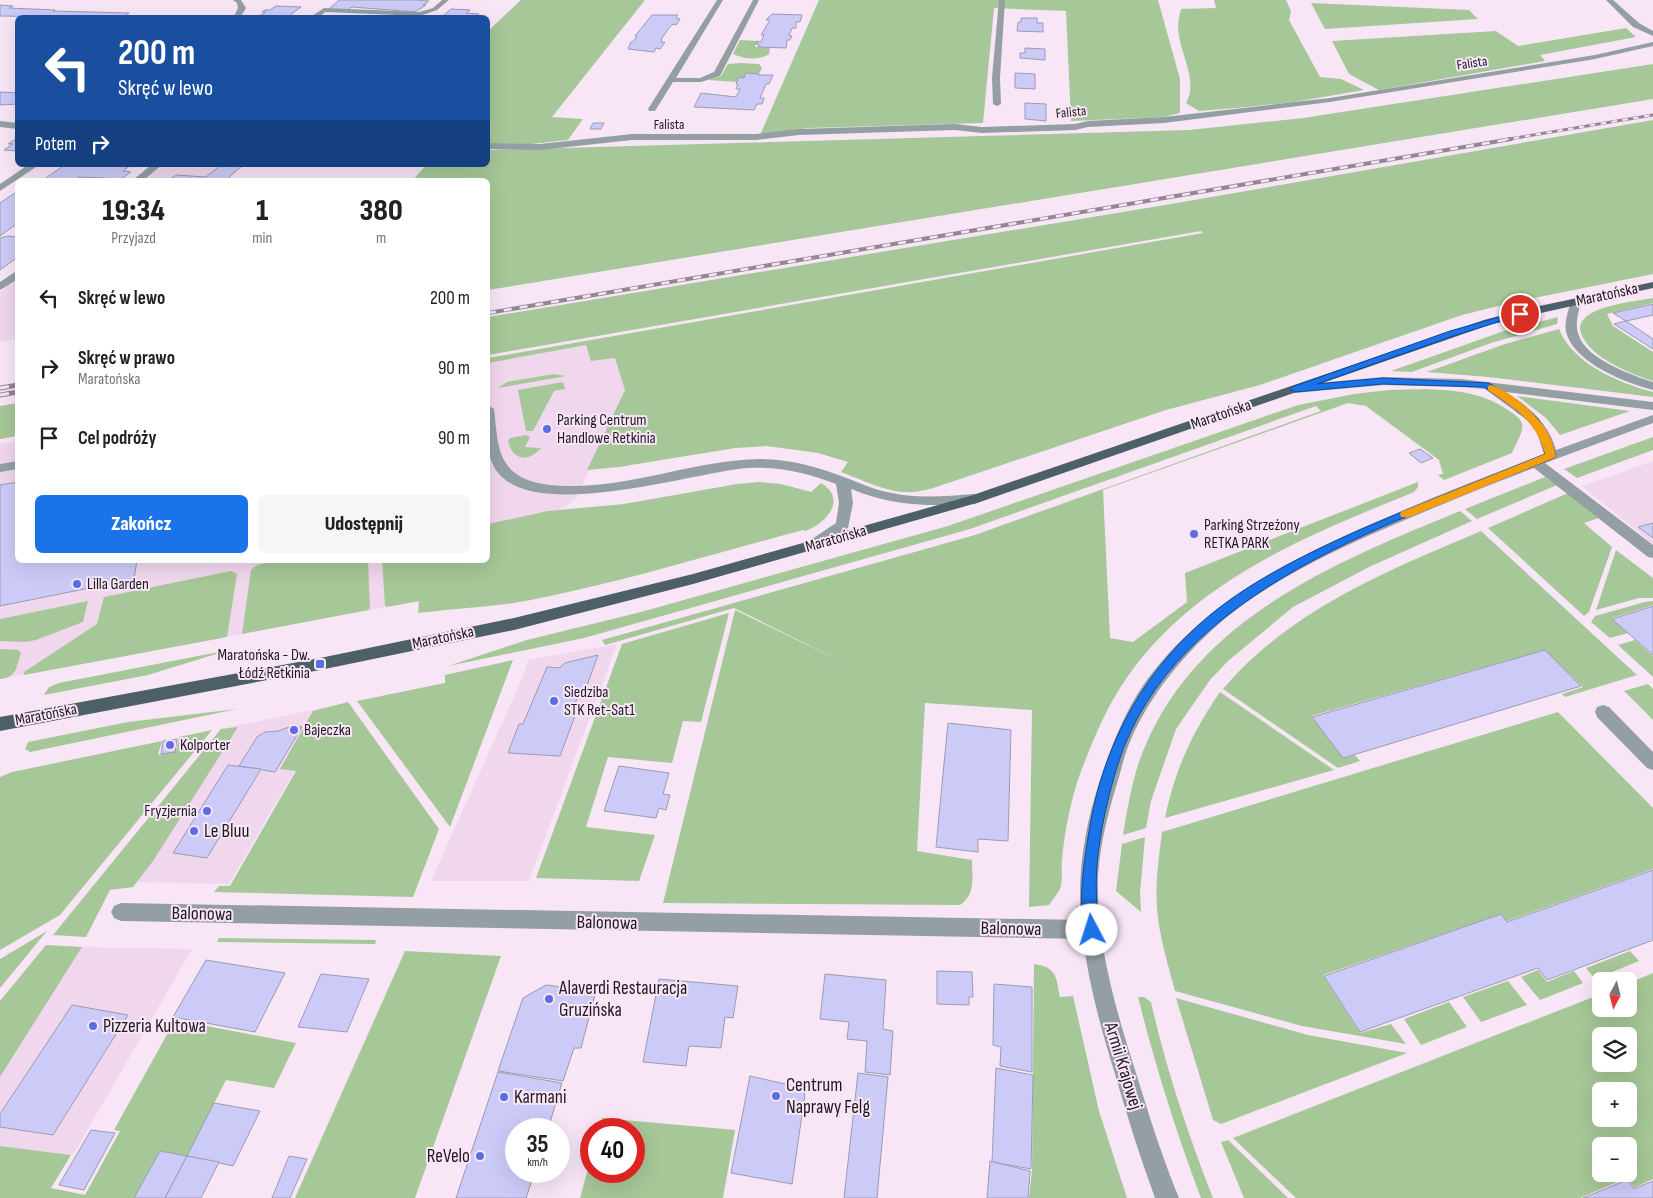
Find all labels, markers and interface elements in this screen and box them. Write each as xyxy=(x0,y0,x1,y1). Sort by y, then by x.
text: 200 m xyxy=(118,32,195,75)
icon: left xyxy=(35,35,100,100)
street label: Falista xyxy=(1456,52,1488,74)
text: Skręć w lewo xyxy=(118,75,213,102)
street label: Falista xyxy=(1055,102,1087,122)
street label: Falista xyxy=(654,116,684,133)
icon: right xyxy=(86,130,114,158)
text: Potem xyxy=(35,133,76,156)
text: 19:34 xyxy=(102,193,165,229)
text: 1 xyxy=(256,193,268,229)
text: 380 xyxy=(360,193,403,229)
text: Przyjazd xyxy=(111,229,156,248)
text: min xyxy=(252,229,272,248)
text: m xyxy=(376,229,386,248)
street label: Maratońska xyxy=(1574,279,1640,311)
icon: left xyxy=(35,284,63,312)
text: Skręć w lewo xyxy=(78,287,165,310)
text: 200 m xyxy=(430,287,470,310)
pin xyxy=(1499,293,1541,335)
icon: arrive xyxy=(1506,300,1534,328)
text: Skręć w prawo xyxy=(78,347,175,370)
icon: right xyxy=(35,354,63,382)
text: 90 m xyxy=(438,357,470,380)
text: Maratońska xyxy=(78,370,140,389)
street label: Maratońska xyxy=(1188,396,1254,434)
place label: Parking Centrum Handlowe Retkinia xyxy=(557,411,656,448)
marker: Parking Centrum Handlowe Retkinia xyxy=(541,423,553,435)
icon: arrive xyxy=(35,424,63,452)
text: Cel podróży xyxy=(78,427,156,450)
text: 90 m xyxy=(438,427,470,450)
button: Zakończ xyxy=(35,495,248,553)
button: Udostępnij xyxy=(258,495,470,553)
place label: Parking Strzeżony RETKA PARK xyxy=(1204,516,1300,553)
street label: Maratońska xyxy=(803,521,869,557)
marker: Parking Strzeżony RETKA PARK xyxy=(1188,528,1200,540)
place label: Lilla Garden xyxy=(87,575,149,594)
marker: Lilla Garden xyxy=(71,578,83,590)
street label: Maratońska xyxy=(410,622,476,654)
place label: Maratońska - Dw. Łódź Retkinia xyxy=(218,646,310,683)
marker: Maratońska - Dw. Łódź Retkinia xyxy=(314,658,326,670)
place label: Siedziba STK Ret-Sat1 xyxy=(564,683,635,720)
marker: Siedziba STK Ret-Sat1 xyxy=(548,695,560,707)
street label: Maratońska xyxy=(14,700,78,730)
place label: Bajeczka xyxy=(304,721,351,740)
marker: Bajeczka xyxy=(288,724,300,736)
place label: Kolporter xyxy=(180,736,231,755)
marker: Kolporter xyxy=(164,739,176,751)
place label: Fryzjernia xyxy=(144,802,197,821)
marker: Fryzjernia xyxy=(201,805,213,817)
place label: Le Bluu xyxy=(204,820,249,843)
marker: Le Bluu xyxy=(188,825,200,837)
street label: Balonowa xyxy=(171,902,233,926)
position arrow xyxy=(1065,903,1117,955)
street label: Balonowa xyxy=(576,911,638,935)
street label: Balonowa xyxy=(980,917,1042,941)
north arrow xyxy=(1592,972,1638,1018)
map controls xyxy=(1592,972,1637,1182)
place label: Alaverdi Restauracja Gruzińska xyxy=(558,977,687,1022)
marker: Alaverdi Restauracja Gruzińska xyxy=(543,993,555,1005)
place label: Pizzeria Kultowa xyxy=(103,1015,206,1038)
street label: Armii Krajowej xyxy=(1099,1019,1147,1112)
marker: Pizzeria Kultowa xyxy=(87,1020,99,1032)
button: layers xyxy=(1592,1027,1637,1072)
place label: Centrum Naprawy Felg xyxy=(786,1074,870,1119)
button: + xyxy=(1592,1082,1637,1127)
place label: Karmani xyxy=(514,1086,566,1109)
marker: Centrum Naprawy Felg xyxy=(770,1090,782,1102)
marker: Karmani xyxy=(498,1091,510,1103)
speed limit sign: 40 xyxy=(580,1118,645,1183)
text: 35 xyxy=(526,1129,549,1160)
button: − xyxy=(1592,1137,1637,1182)
place label: ReVelo xyxy=(427,1145,470,1168)
marker: ReVelo xyxy=(474,1150,486,1162)
text: km/h xyxy=(527,1155,548,1170)

